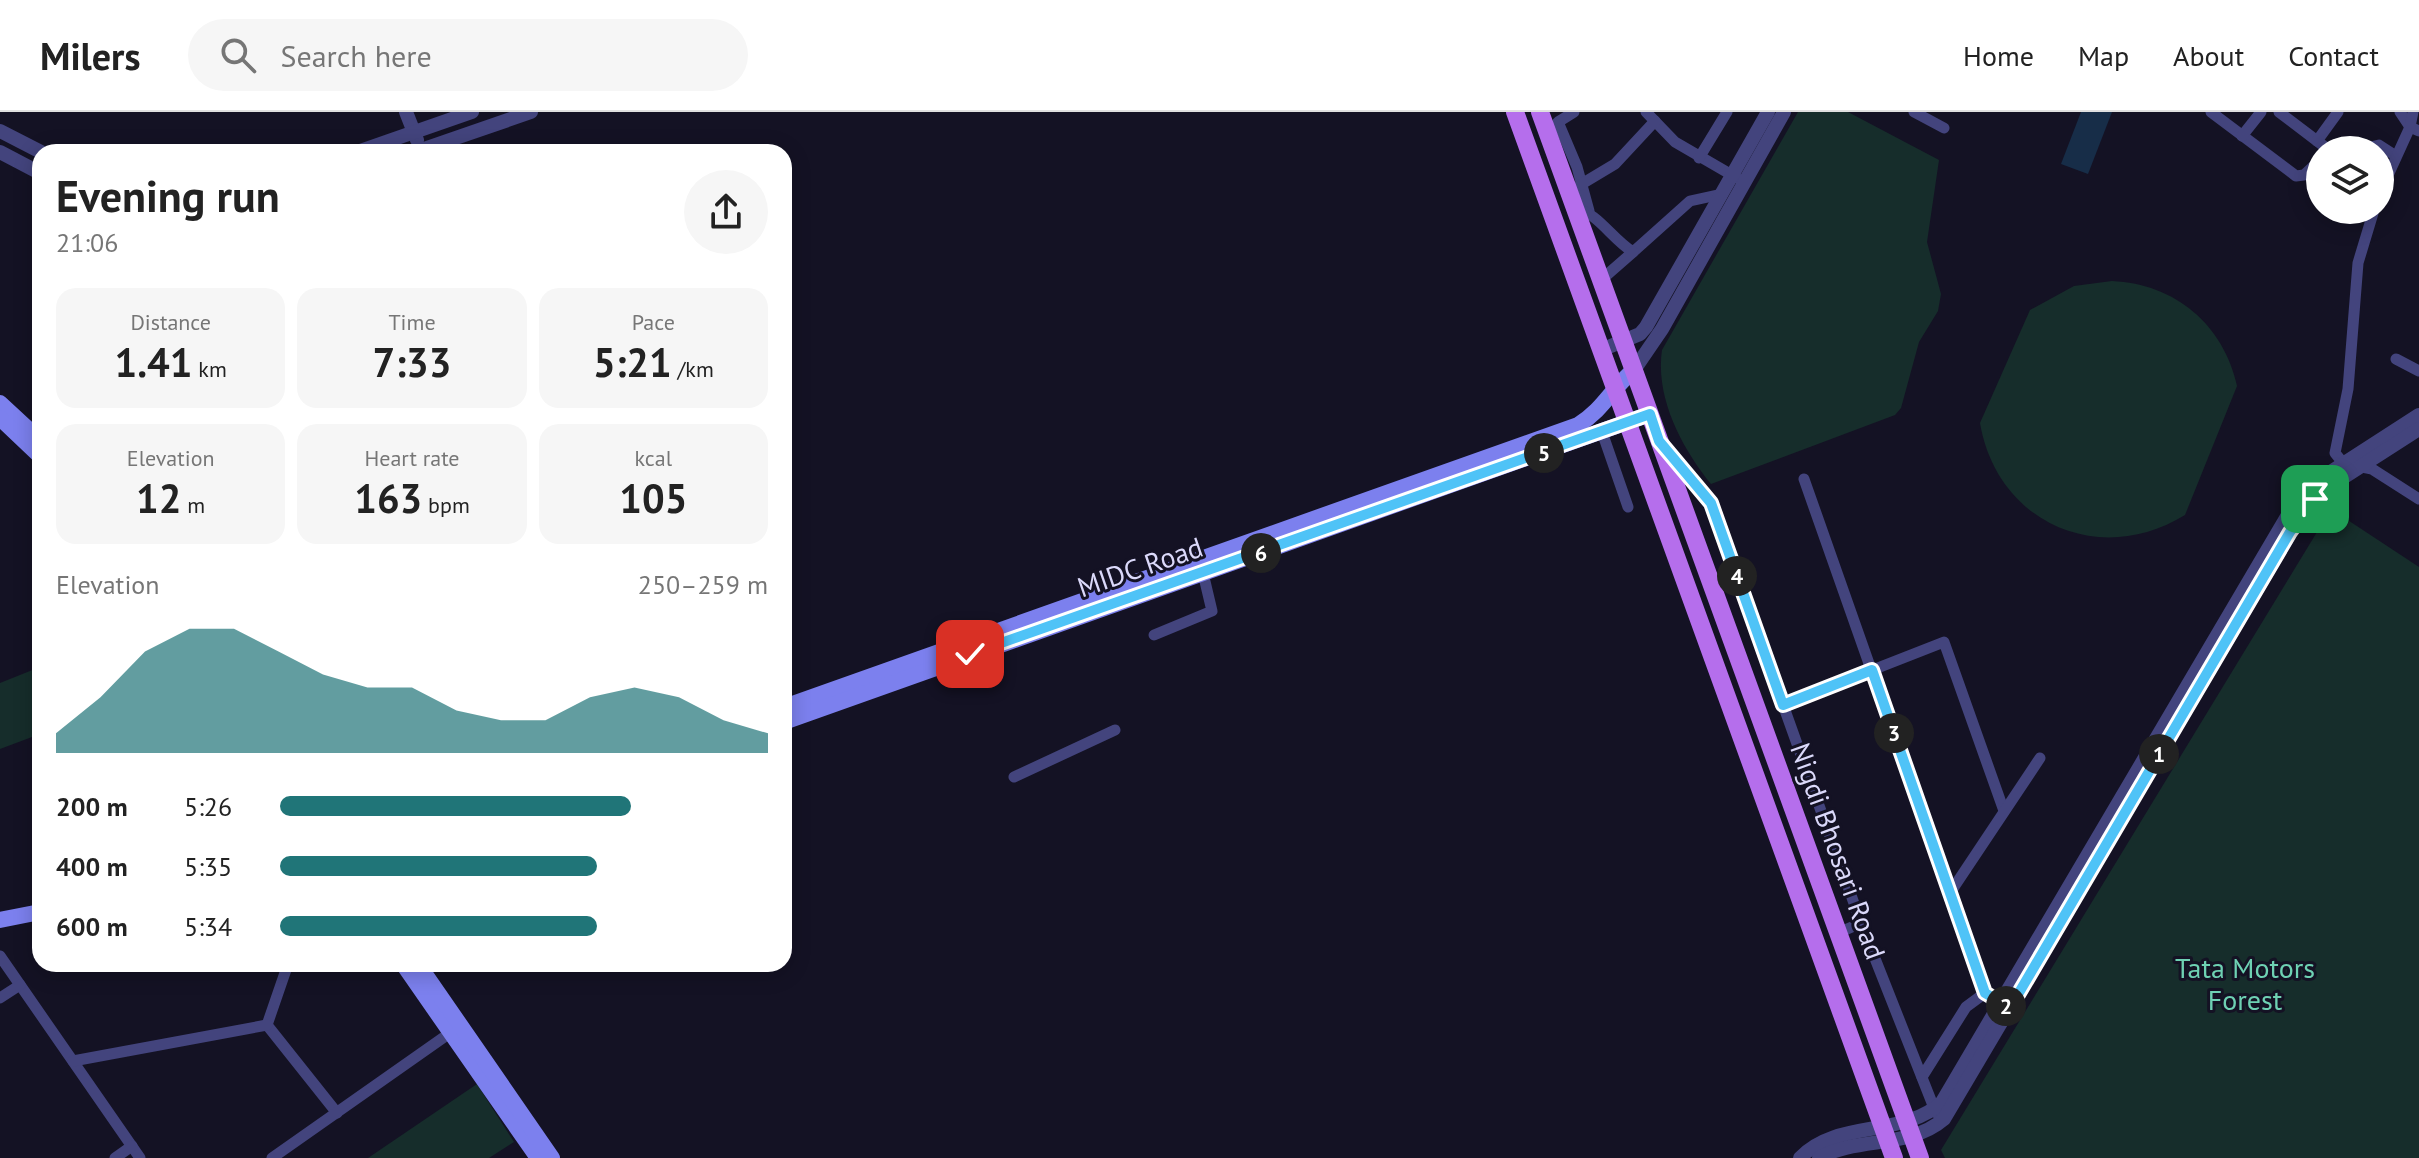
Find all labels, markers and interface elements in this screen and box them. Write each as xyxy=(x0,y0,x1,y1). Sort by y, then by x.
search box xyxy=(188,19,748,91)
text: Milers xyxy=(40,31,140,80)
icon: search xyxy=(216,33,260,77)
text: Search here xyxy=(280,36,432,75)
text: Home xyxy=(1963,37,2034,74)
text: Map xyxy=(2078,37,2129,74)
text: About xyxy=(2173,37,2244,74)
text: Contact xyxy=(2288,37,2379,74)
map controls xyxy=(2306,136,2394,224)
button: layers xyxy=(2306,136,2394,224)
text: Evening run xyxy=(56,167,280,224)
button: share xyxy=(684,170,768,254)
text: 21:06 xyxy=(56,226,118,259)
text: Distance xyxy=(130,308,211,336)
text: Time xyxy=(388,308,436,336)
text: Pace xyxy=(632,308,675,336)
text: 1.41 xyxy=(115,336,192,388)
text: 7:33 xyxy=(373,336,451,388)
text: 5:21 xyxy=(593,336,672,388)
text: km xyxy=(192,355,227,383)
text: /km xyxy=(672,355,714,383)
pin: 5 xyxy=(1524,433,1564,473)
text: 5 xyxy=(1538,439,1550,467)
text: Elevation xyxy=(127,444,214,472)
text: Heart rate xyxy=(364,444,460,472)
text: kcal xyxy=(635,444,672,472)
pin xyxy=(2281,465,2349,533)
text: 12 xyxy=(136,472,181,524)
text: 163 xyxy=(354,472,422,524)
text: 105 xyxy=(619,472,687,524)
icon: arrive xyxy=(2293,477,2337,521)
text: m xyxy=(181,491,205,519)
text: bpm xyxy=(422,491,470,519)
street label: MIDC Road xyxy=(1072,528,1207,605)
pin: 6 xyxy=(1241,533,1281,573)
text: 6 xyxy=(1255,539,1267,567)
pin: 4 xyxy=(1717,556,1757,596)
text: 4 xyxy=(1731,562,1743,590)
text: Elevation xyxy=(56,568,160,601)
text: 250–259 m xyxy=(638,568,768,601)
pin xyxy=(936,620,1004,688)
icon: check xyxy=(948,632,992,676)
pin: 3 xyxy=(1874,713,1914,753)
text: 3 xyxy=(1888,719,1900,747)
pin: 1 xyxy=(2139,734,2179,774)
street label: Nigdi Bhosari Road xyxy=(1782,738,1895,964)
text: 1 xyxy=(2153,740,2165,768)
text: 200 m xyxy=(56,790,128,823)
text: 5:26 xyxy=(184,790,232,823)
text: 400 m xyxy=(56,850,128,883)
text: 5:35 xyxy=(184,850,232,883)
text: 600 m xyxy=(56,910,128,943)
text: 5:34 xyxy=(184,910,232,943)
park label: Tata Motors Forest xyxy=(2175,949,2315,1018)
pin: 2 xyxy=(1986,986,2026,1026)
text: 2 xyxy=(2000,992,2012,1020)

